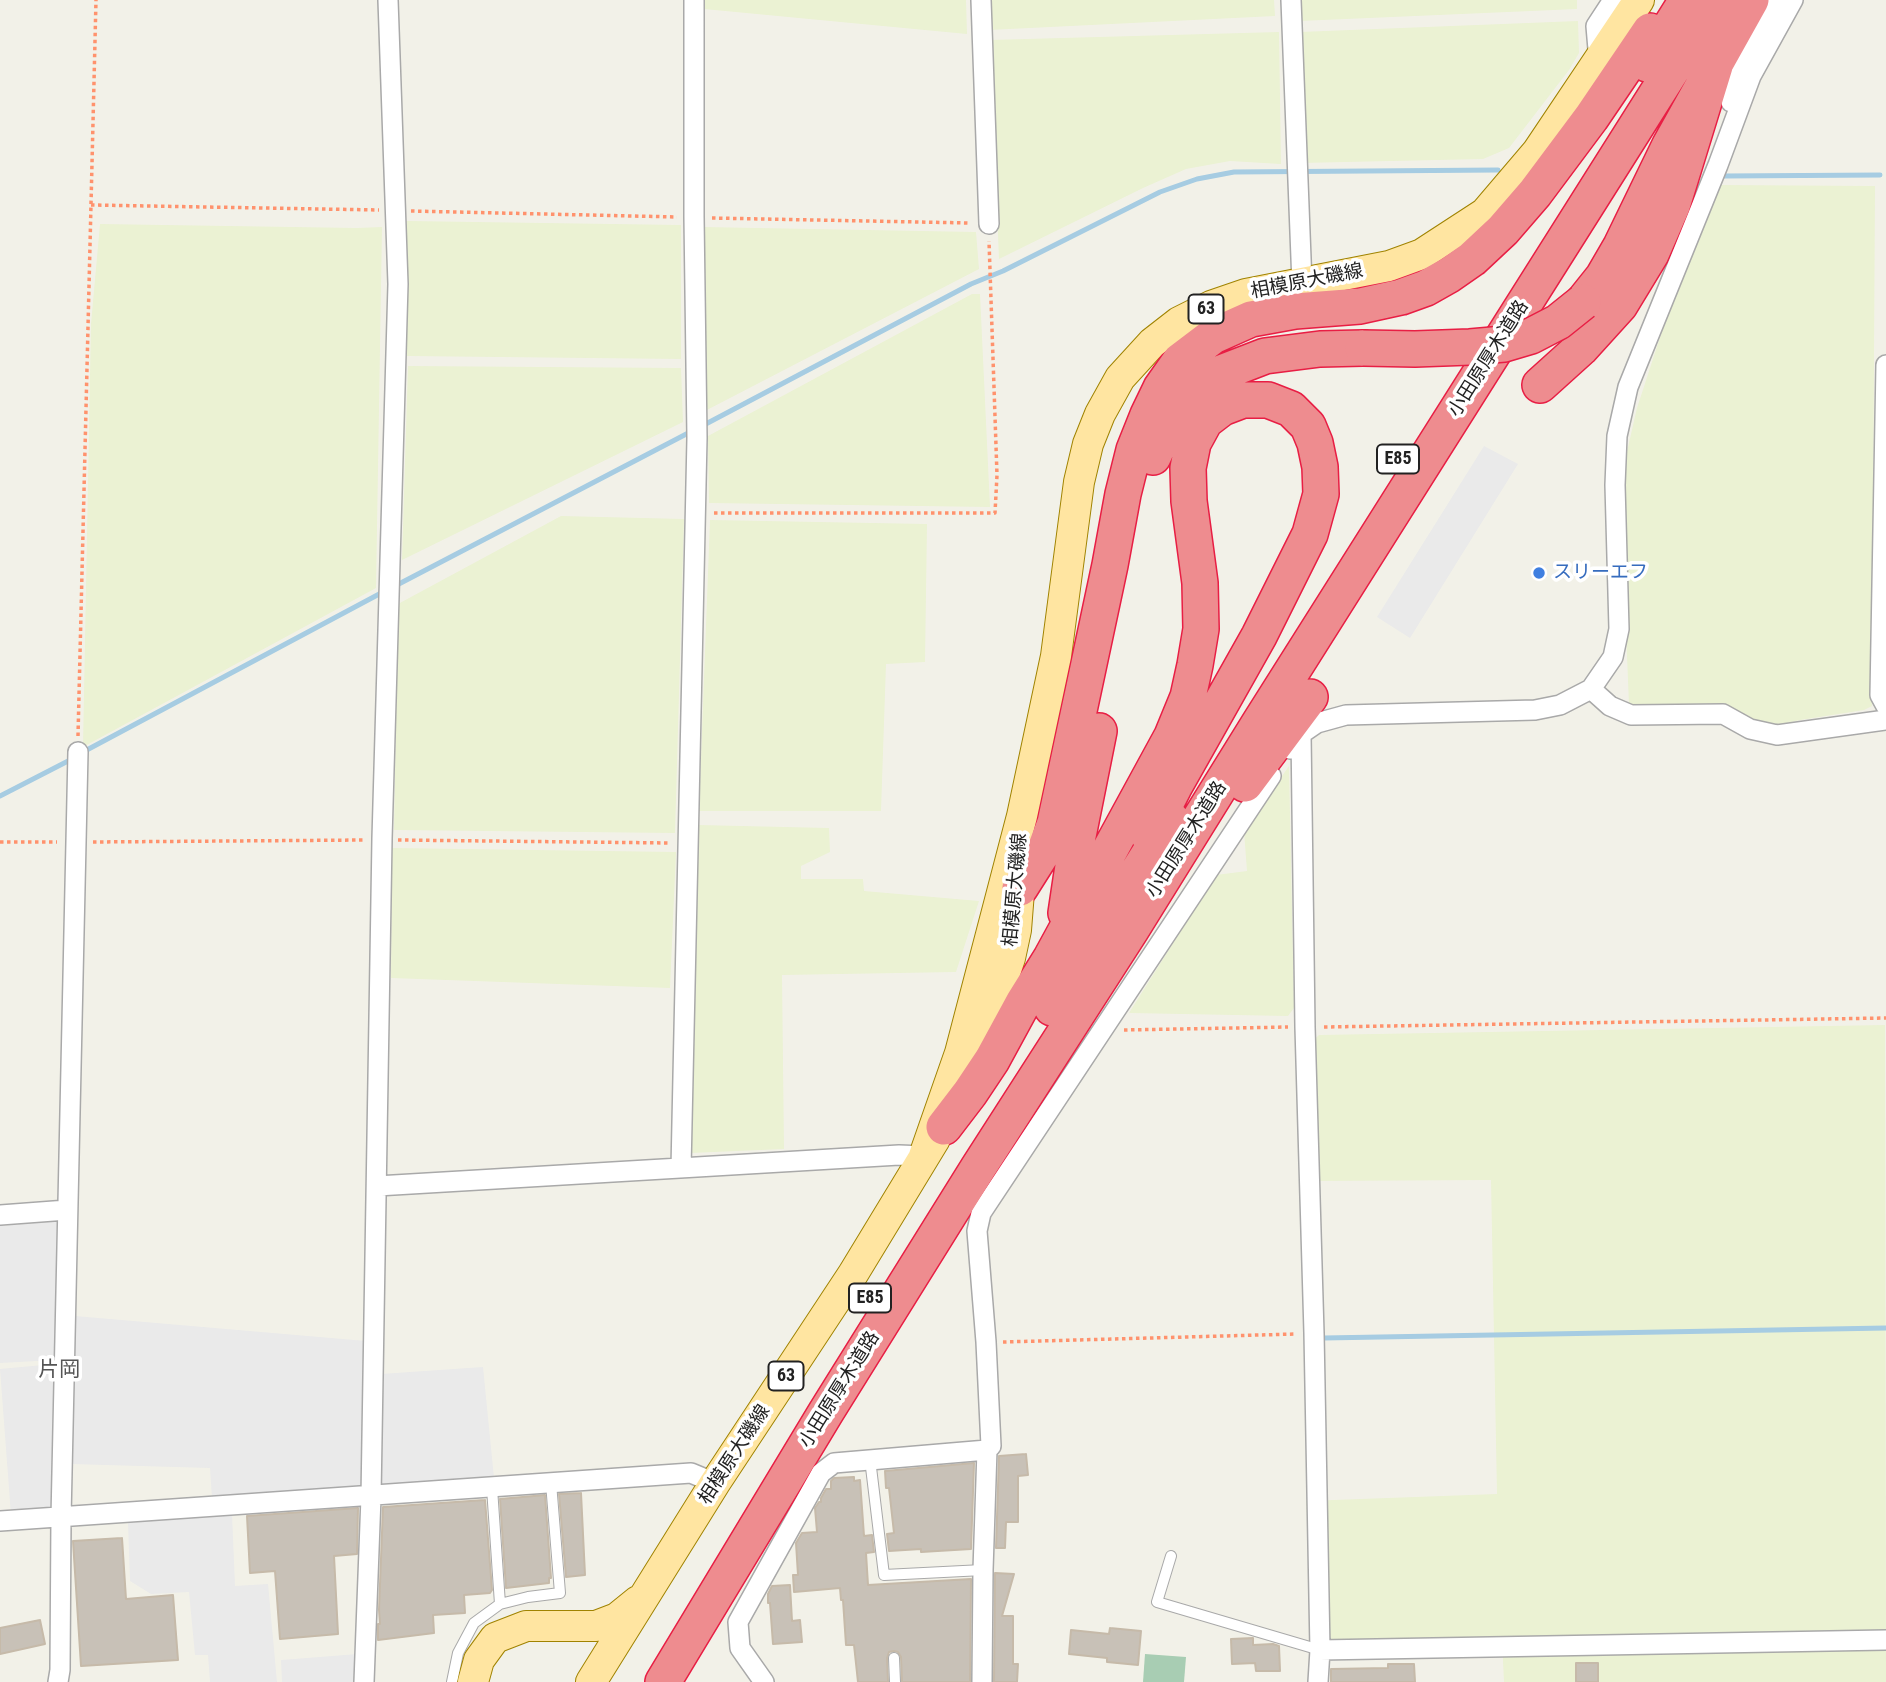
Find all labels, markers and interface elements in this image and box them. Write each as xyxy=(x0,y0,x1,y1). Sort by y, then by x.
street label: 相模原大磯線 xyxy=(1249,260,1365,304)
road number: 63 xyxy=(1188,295,1224,324)
street label: 小田原厚木道路 xyxy=(1444,297,1534,421)
road number: E85 xyxy=(1377,444,1419,474)
place label: スリーエフ xyxy=(1553,562,1648,584)
marker: スリーエフ xyxy=(1531,565,1547,581)
street label: 小田原厚木道路 xyxy=(1142,778,1232,902)
street label: 相模原大磯線 xyxy=(1000,832,1032,948)
road number: E85 xyxy=(849,1283,891,1312)
street label: 小田原厚木道路 xyxy=(795,1328,885,1452)
district label: 片岡 xyxy=(38,1358,80,1384)
road number: 63 xyxy=(768,1362,804,1391)
street label: 相模原大磯線 xyxy=(694,1401,776,1509)

